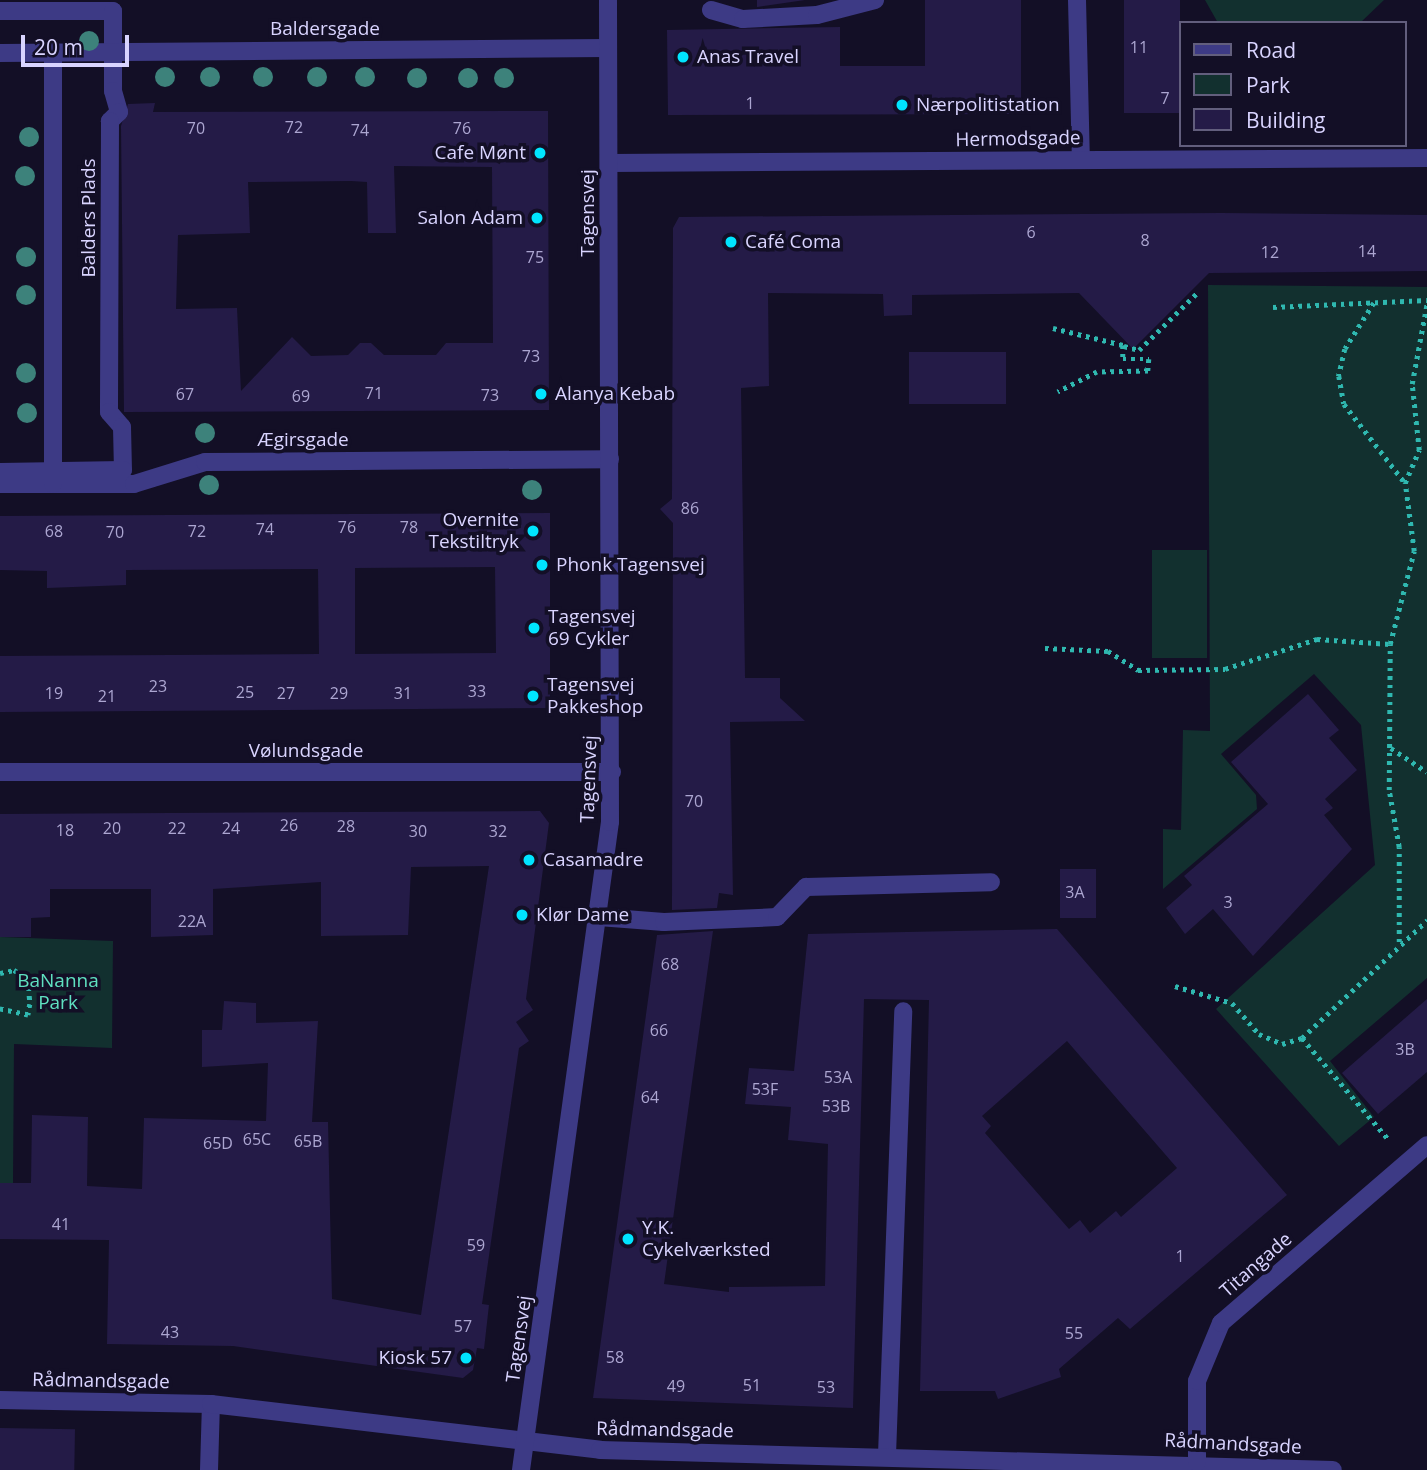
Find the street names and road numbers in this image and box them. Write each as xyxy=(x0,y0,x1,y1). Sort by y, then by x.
street label: Baldersgade xyxy=(270,18,380,40)
street label: Hermodsgade xyxy=(955,127,1081,151)
street label: Balders Plads xyxy=(78,158,100,278)
street label: Tagensvej xyxy=(577,169,599,257)
street label: Ægirsgade xyxy=(257,429,349,451)
street label: Tagensvej xyxy=(576,735,602,823)
street label: Vølundsgade xyxy=(249,740,363,762)
street label: Titangade xyxy=(1216,1228,1296,1302)
street label: Tagensvej xyxy=(502,1294,536,1384)
street label: Rådmandsgade xyxy=(32,1368,170,1394)
street label: Rådmandsgade xyxy=(596,1417,734,1443)
street label: Rådmandsgade xyxy=(1164,1429,1302,1459)

